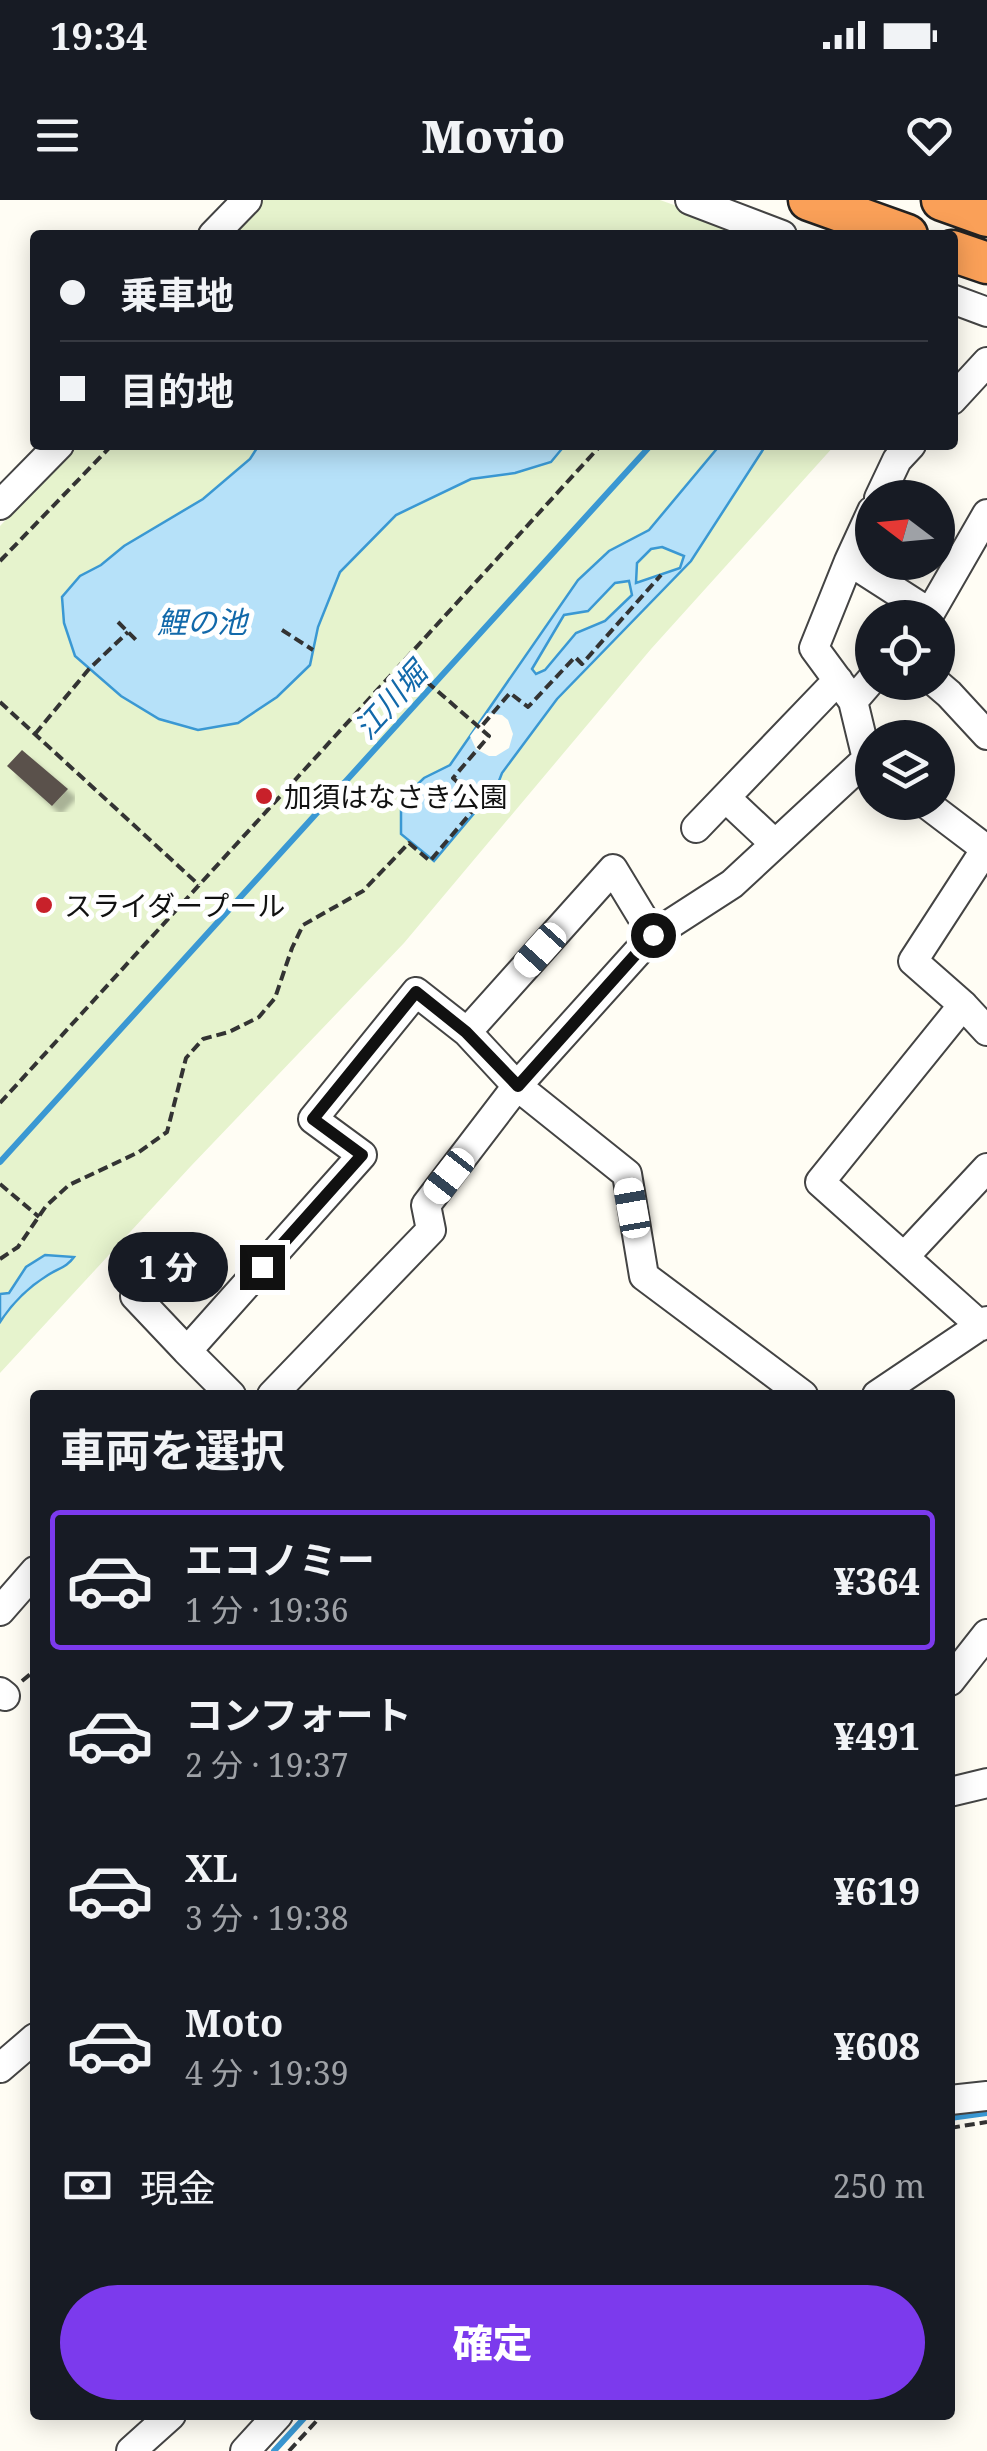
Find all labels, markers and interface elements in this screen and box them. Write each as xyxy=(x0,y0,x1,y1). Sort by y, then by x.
text: 19:34 xyxy=(50,9,147,61)
text: Movio xyxy=(422,105,565,166)
icon: menu xyxy=(30,108,85,163)
icon: heart xyxy=(902,108,957,163)
text: 乗車地 xyxy=(120,268,234,320)
text: 目的地 xyxy=(120,364,234,416)
north arrow xyxy=(855,480,955,580)
map controls xyxy=(855,480,955,820)
button: locate xyxy=(855,600,955,700)
water label: 鯉の池 xyxy=(157,601,250,642)
water label: 江川堀 xyxy=(345,650,438,747)
button: layers xyxy=(855,720,955,820)
place label: 加須はなさき公園 xyxy=(284,777,508,815)
marker: 加須はなさき公園 xyxy=(253,785,275,807)
place label: スライダープール xyxy=(64,886,285,924)
marker: スライダープール xyxy=(33,894,55,916)
route start xyxy=(631,913,676,958)
car xyxy=(509,918,571,982)
car xyxy=(419,1143,479,1209)
car xyxy=(612,1176,652,1240)
callout: 1 分 xyxy=(107,1232,227,1302)
text: 1 分 xyxy=(139,1245,197,1288)
route end xyxy=(240,1245,285,1290)
text: 車両を選択 xyxy=(60,1419,285,1480)
text: エコノミー xyxy=(185,1533,375,1585)
icon: car xyxy=(65,1535,155,1625)
text: ¥364 xyxy=(834,1554,920,1606)
text: 1 分 · 19:36 xyxy=(185,1588,349,1631)
text: コンフォート xyxy=(185,1688,412,1740)
icon: car xyxy=(65,1690,155,1780)
text: ¥491 xyxy=(834,1709,920,1761)
text: 2 分 · 19:37 xyxy=(185,1743,349,1786)
text: XL xyxy=(185,1841,238,1893)
icon: car xyxy=(65,1845,155,1935)
text: ¥619 xyxy=(834,1864,920,1916)
text: 3 分 · 19:38 xyxy=(185,1896,349,1939)
text: Moto xyxy=(185,1996,283,2048)
icon: car xyxy=(65,2000,155,2090)
text: ¥608 xyxy=(834,2019,920,2071)
text: 4 分 · 19:39 xyxy=(185,2051,349,2094)
icon: cash xyxy=(60,2158,115,2213)
text: 現金 xyxy=(140,2161,216,2213)
text: 250 m xyxy=(833,2164,925,2207)
button: 確定 xyxy=(60,2285,925,2400)

